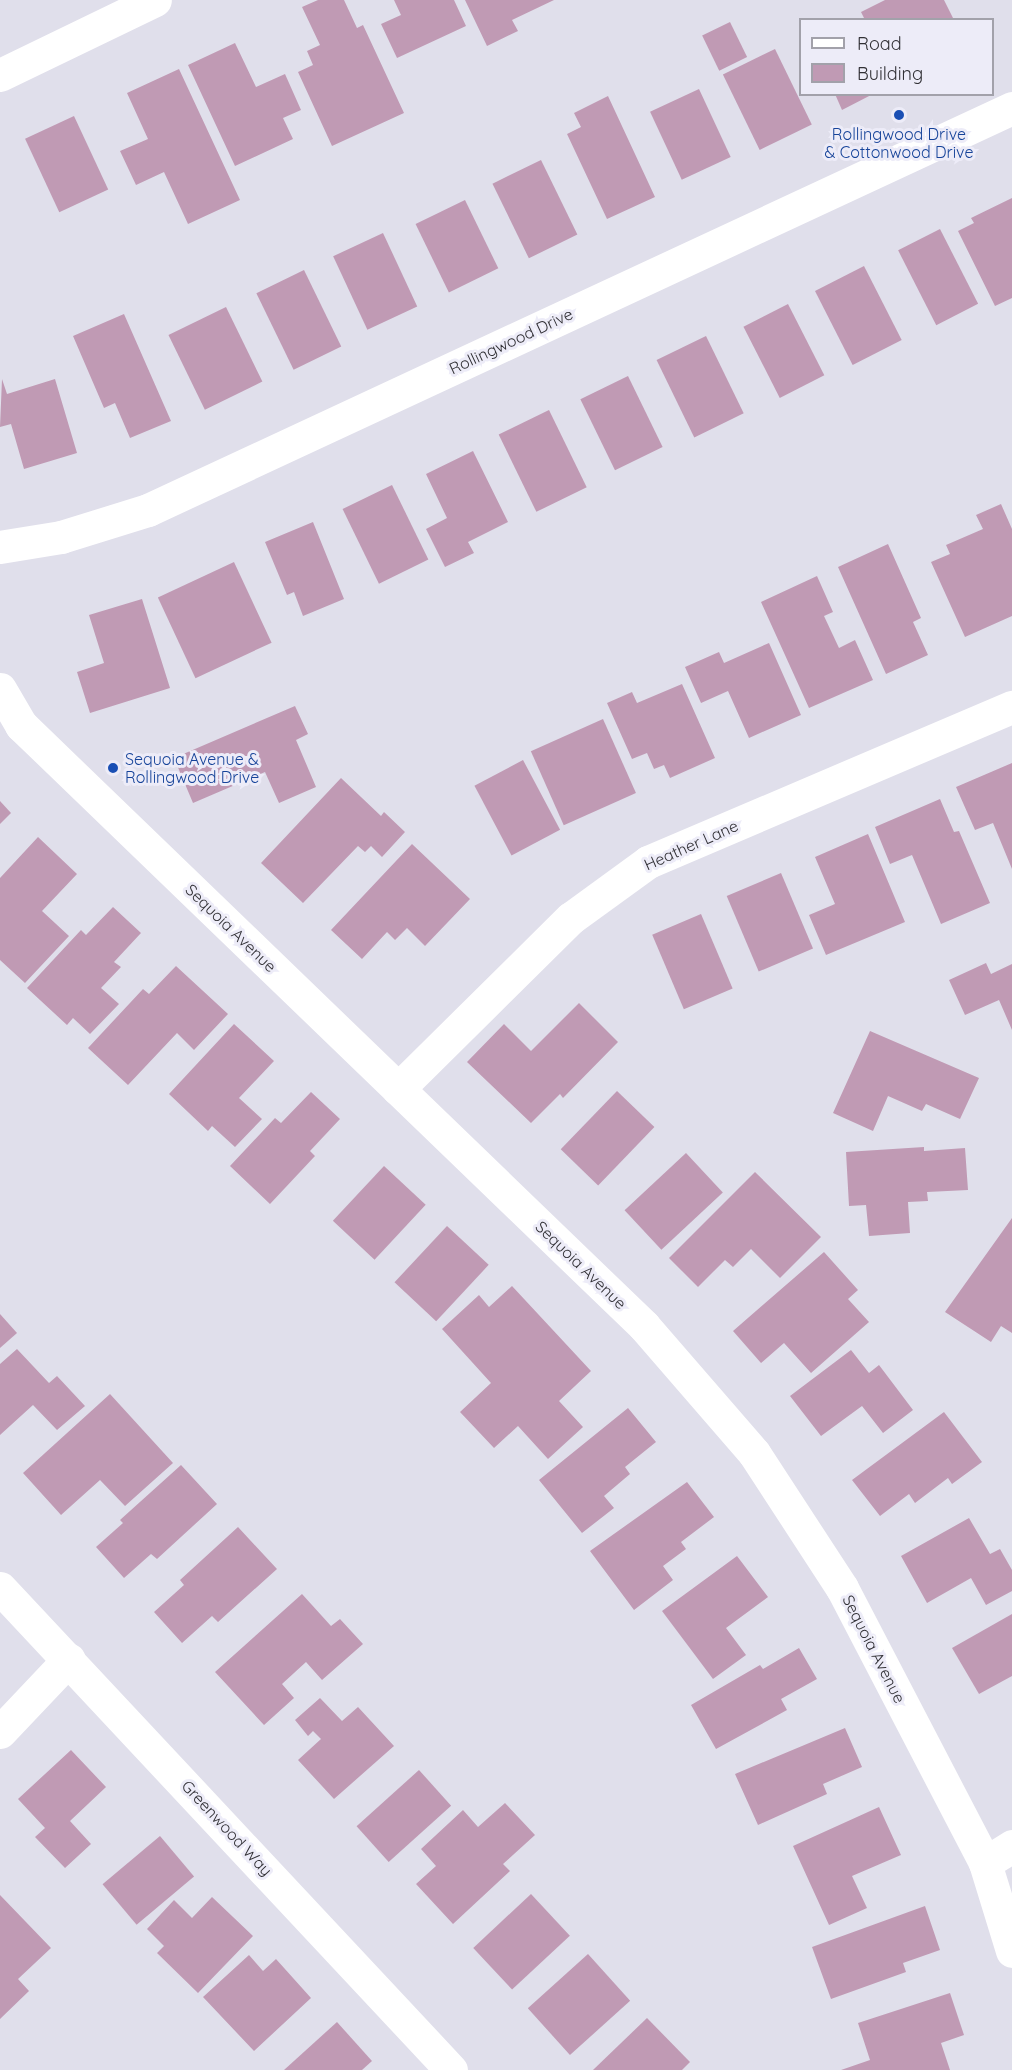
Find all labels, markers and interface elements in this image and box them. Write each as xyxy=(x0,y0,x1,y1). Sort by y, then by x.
legend xyxy=(799,18,994,96)
text: Road xyxy=(857,32,902,55)
text: Building xyxy=(857,62,923,85)
marker: Rollingwood Drive & Cottonwood Drive xyxy=(892,108,906,122)
place label: Rollingwood Drive & Cottonwood Drive xyxy=(825,124,973,162)
street label: Rollingwood Drive xyxy=(446,304,576,378)
place label: Sequoia Avenue & Rollingwood Drive xyxy=(125,749,259,787)
marker: Sequoia Avenue & Rollingwood Drive xyxy=(106,761,120,775)
street label: Heather Lane xyxy=(641,816,741,874)
street label: Sequoia Avenue xyxy=(182,880,280,976)
street label: Sequoia Avenue xyxy=(532,1217,630,1313)
street label: Sequoia Avenue xyxy=(839,1592,909,1706)
street label: Greenwood Way xyxy=(178,1776,276,1880)

